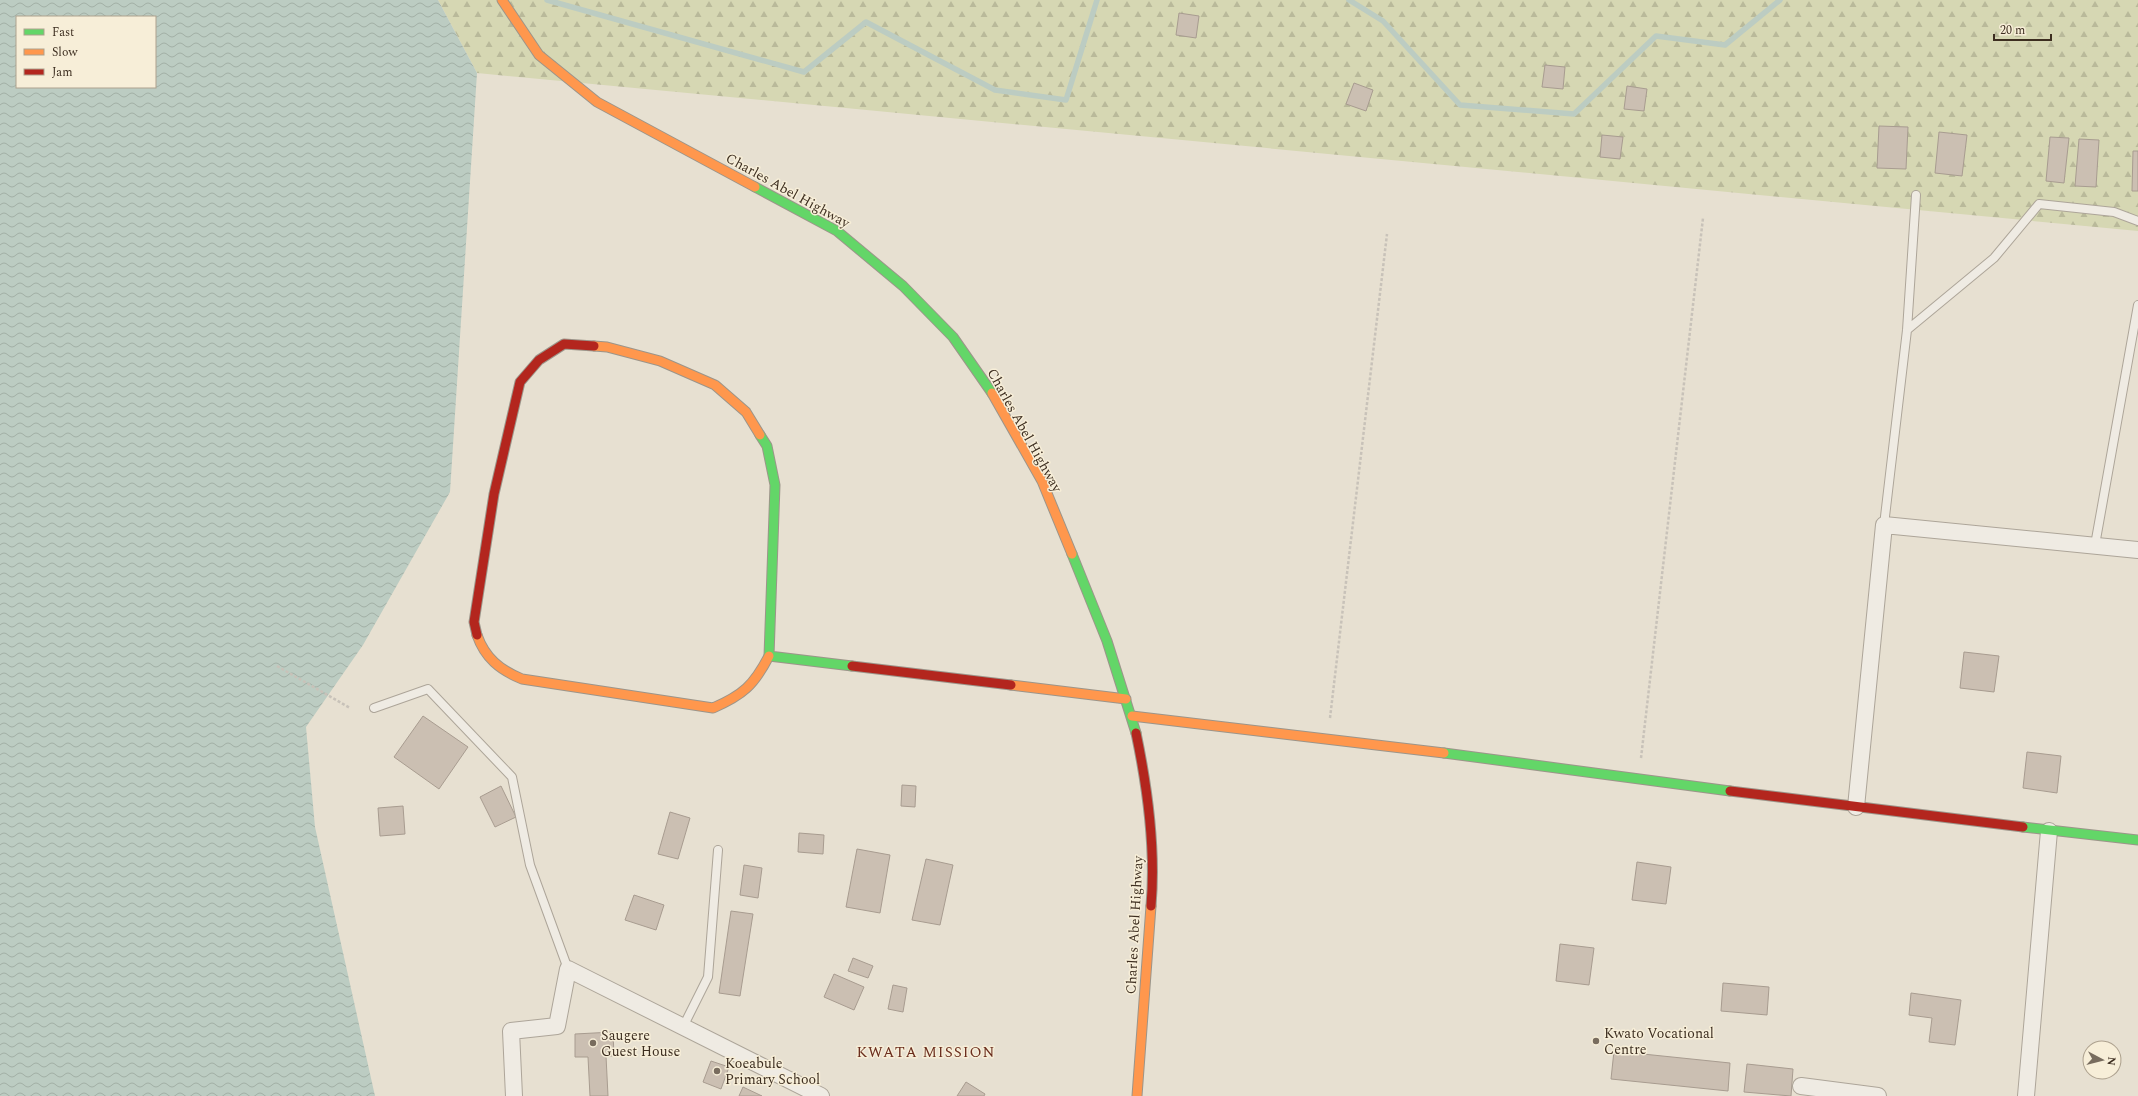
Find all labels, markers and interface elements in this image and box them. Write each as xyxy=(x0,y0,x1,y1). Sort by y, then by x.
legend xyxy=(16,16,156,88)
scale bar xyxy=(1994,16,2051,42)
text: 20 m xyxy=(2000,21,2025,40)
text: Fast xyxy=(52,23,74,42)
text: Slow xyxy=(52,43,78,62)
text: Jam xyxy=(52,63,73,82)
street label: Charles Abel Highway xyxy=(722,148,855,234)
street label: Charles Abel Highway xyxy=(982,364,1068,497)
street label: Charles Abel Highway xyxy=(1120,854,1149,995)
place label: Kwato Vocational Centre xyxy=(1604,1023,1714,1060)
place label: Saugere Guest House xyxy=(601,1025,681,1062)
marker: Kwato Vocational Centre xyxy=(1591,1036,1601,1046)
marker: Saugere Guest House xyxy=(588,1038,598,1048)
north arrow xyxy=(2082,1040,2122,1080)
district label: KWATA MISSION xyxy=(856,1041,996,1064)
place label: Koeabule Primary School xyxy=(725,1053,820,1090)
text: N xyxy=(2102,1056,2120,1067)
marker: Koeabule Primary School xyxy=(712,1066,722,1076)

